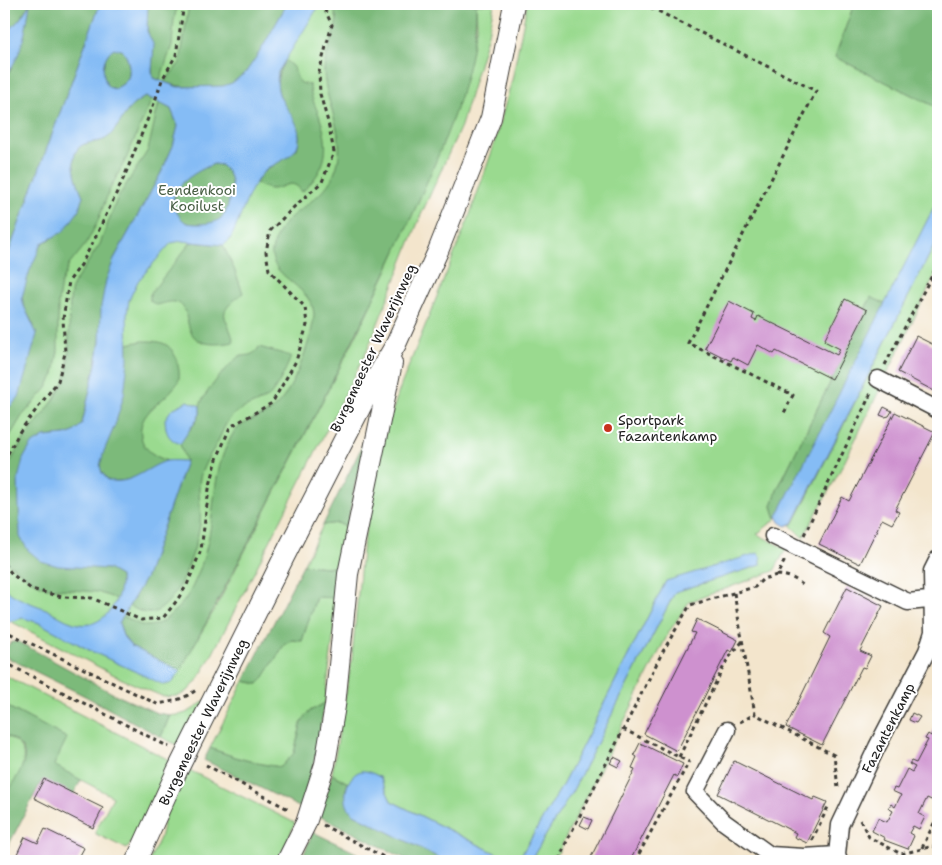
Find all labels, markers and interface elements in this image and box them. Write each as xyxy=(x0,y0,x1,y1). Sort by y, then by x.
park label: Eendenkooi Kooilust xyxy=(158,181,236,215)
street label: Burgemeester Waverijnweg xyxy=(326,261,420,435)
place label: Sportpark Fazantenkamp xyxy=(618,411,717,445)
marker: Sportpark Fazantenkamp xyxy=(602,422,614,434)
street label: Burgemeester Waverijnweg xyxy=(155,635,251,809)
street label: Fazantenkamp xyxy=(857,680,919,776)

